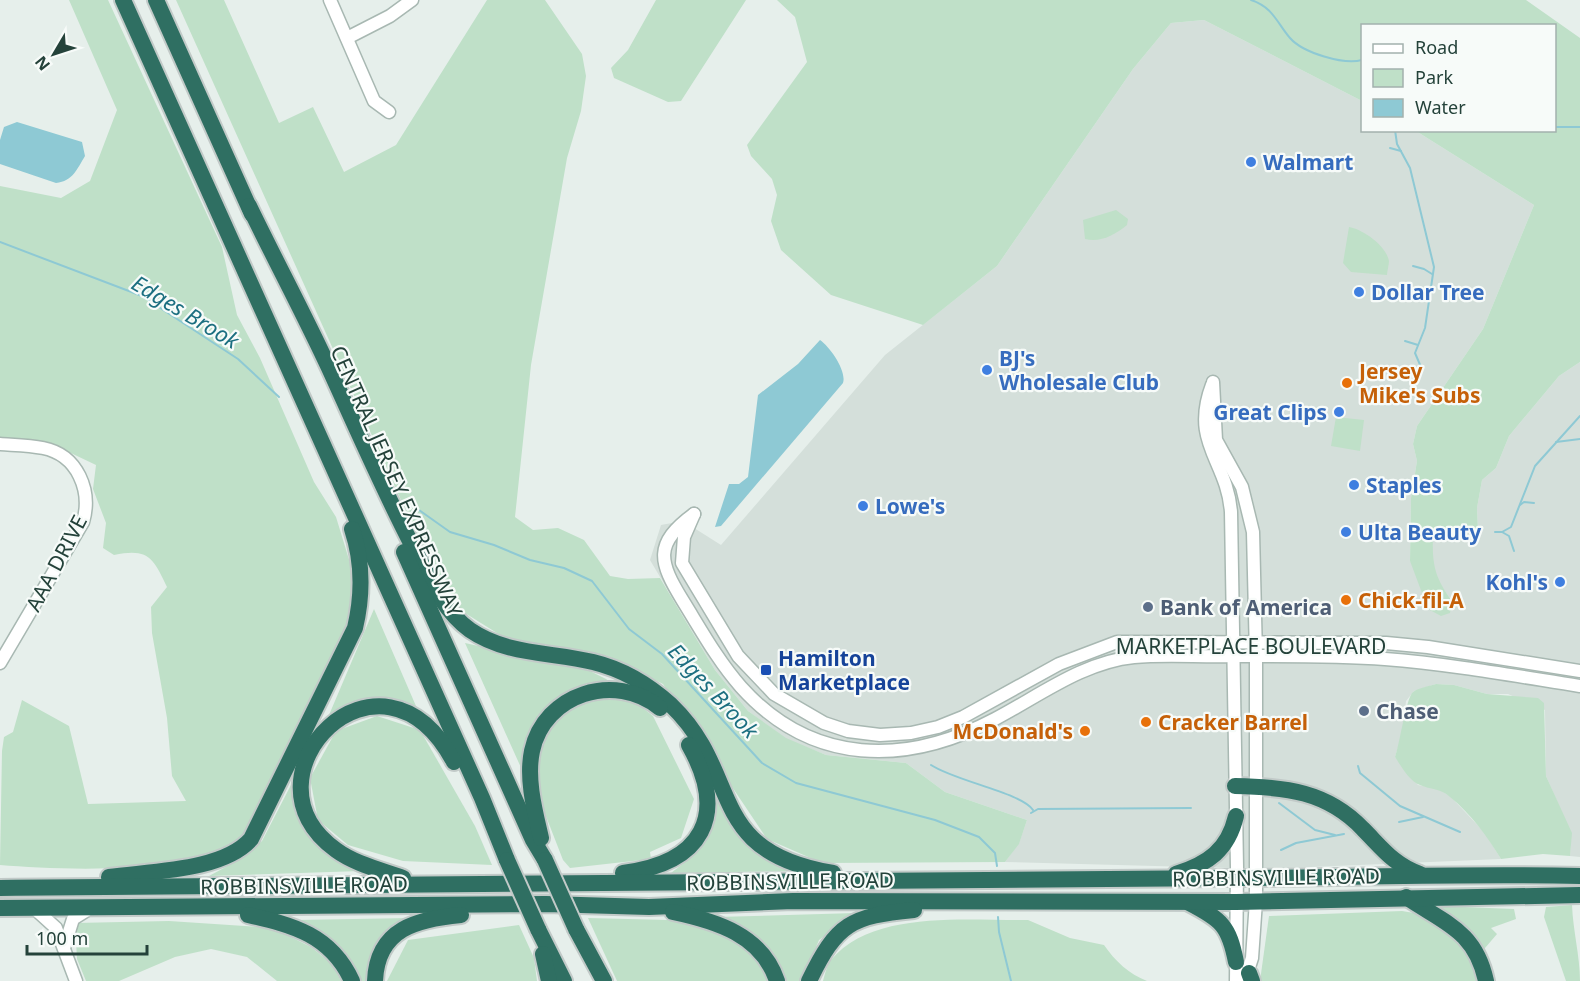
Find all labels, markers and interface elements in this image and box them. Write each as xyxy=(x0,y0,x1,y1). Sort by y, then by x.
north arrow xyxy=(24,24,84,84)
legend xyxy=(1361,24,1556,132)
text: Road xyxy=(1415,35,1458,59)
text: N xyxy=(30,51,55,75)
text: Park xyxy=(1415,65,1453,89)
text: Water xyxy=(1415,95,1466,119)
place label: Walmart xyxy=(1263,148,1353,176)
marker: Walmart xyxy=(1244,155,1258,169)
water label: Edges Brook xyxy=(127,267,246,355)
place label: Dollar Tree xyxy=(1371,278,1485,306)
marker: Dollar Tree xyxy=(1352,285,1366,299)
street label: CENTRAL JERSEY EXPRESSWAY xyxy=(324,341,470,621)
place label: BJ's Wholesale Club xyxy=(999,344,1159,396)
place label: Jersey Mike's Subs xyxy=(1357,357,1480,409)
marker: BJ's Wholesale Club xyxy=(980,363,994,377)
marker: Jersey Mike's Subs xyxy=(1340,376,1354,390)
place label: Great Clips xyxy=(1213,398,1327,426)
marker: Great Clips xyxy=(1332,405,1346,419)
place label: Staples xyxy=(1366,471,1442,499)
marker: Staples xyxy=(1347,478,1361,492)
place label: Lowe's xyxy=(875,492,945,520)
marker: Lowe's xyxy=(856,499,870,513)
street label: AAA DRIVE xyxy=(19,510,93,616)
place label: Ulta Beauty xyxy=(1358,518,1481,546)
marker: Ulta Beauty xyxy=(1339,525,1353,539)
place label: Kohl's xyxy=(1486,568,1548,596)
marker: Kohl's xyxy=(1553,575,1567,589)
place label: Chick-fil-A xyxy=(1358,586,1464,614)
place label: Bank of America xyxy=(1160,593,1332,621)
marker: Chick-fil-A xyxy=(1339,593,1353,607)
marker: Bank of America xyxy=(1141,600,1155,614)
street label: MARKETPLACE BOULEVARD xyxy=(1116,632,1386,660)
water label: Edges Brook xyxy=(662,636,767,745)
place label: Hamilton Marketplace xyxy=(778,644,910,696)
marker: Hamilton Marketplace xyxy=(759,663,773,677)
place label: Chase xyxy=(1376,697,1439,725)
marker: Chase xyxy=(1357,704,1371,718)
place label: Cracker Barrel xyxy=(1158,708,1308,736)
marker: Cracker Barrel xyxy=(1139,715,1153,729)
place label: McDonald's xyxy=(953,717,1073,745)
marker: McDonald's xyxy=(1078,724,1092,738)
street label: ROBBINSVILLE ROAD xyxy=(1172,861,1380,893)
street label: ROBBINSVILLE ROAD xyxy=(686,865,894,897)
street label: ROBBINSVILLE ROAD xyxy=(200,869,408,901)
scale bar xyxy=(27,918,147,956)
text: 100 m xyxy=(36,926,88,950)

